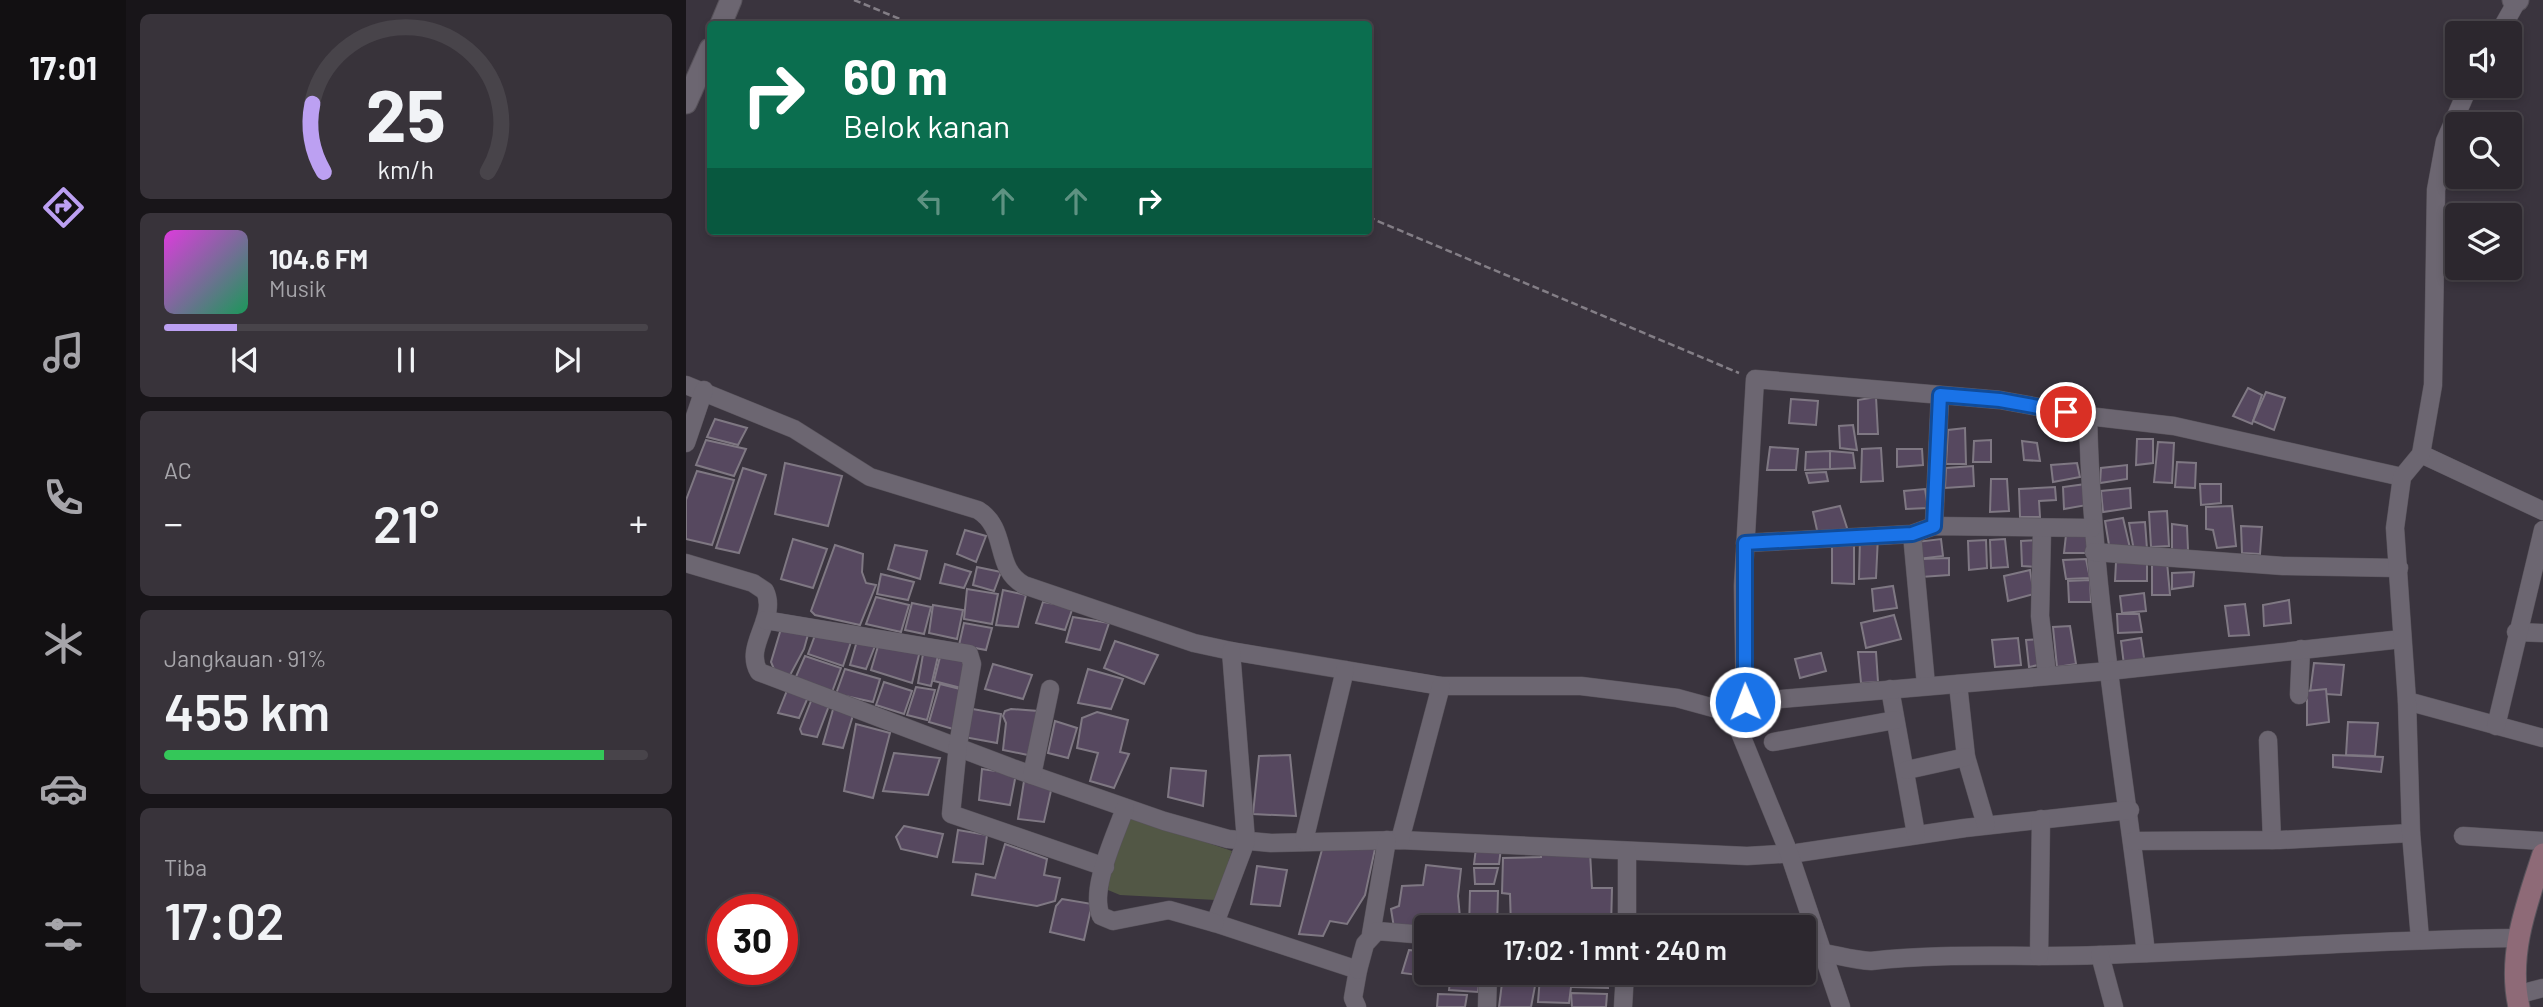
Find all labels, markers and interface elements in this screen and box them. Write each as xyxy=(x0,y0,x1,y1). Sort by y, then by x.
map controls xyxy=(2445,21,2522,280)
button: sound xyxy=(2445,21,2522,98)
text: 60 m xyxy=(843,46,948,105)
text: 17:01 xyxy=(29,48,97,86)
icon: right xyxy=(728,49,819,140)
text: 25 xyxy=(366,70,446,158)
text: Belok kanan xyxy=(843,106,1010,144)
button: search xyxy=(2445,112,2522,189)
text: km/h xyxy=(378,154,434,184)
icon: left xyxy=(911,182,949,220)
icon: ahead xyxy=(984,182,1022,220)
icon: ahead xyxy=(1057,182,1095,220)
icon: right xyxy=(1130,182,1168,220)
icon: directions xyxy=(39,183,88,232)
button: layers xyxy=(2445,203,2522,280)
text: 104.6 FM xyxy=(269,243,368,274)
text: Musik xyxy=(269,274,326,302)
icon: music xyxy=(39,328,88,377)
icon: previous xyxy=(226,341,264,379)
icon: pause xyxy=(387,341,425,379)
icon: next xyxy=(548,341,586,379)
pin xyxy=(2036,382,2096,442)
icon: arrive xyxy=(2047,393,2085,431)
text: AC xyxy=(164,456,192,484)
icon: phone xyxy=(39,473,88,522)
text: 21° xyxy=(373,491,439,553)
text: − xyxy=(164,499,183,545)
text: + xyxy=(629,499,648,545)
icon: climate xyxy=(39,619,88,668)
text: Jangkauan · 91% xyxy=(164,644,326,672)
position arrow xyxy=(1708,665,1782,739)
text: 455 km xyxy=(164,679,330,741)
icon: car xyxy=(39,764,88,813)
text: Tiba xyxy=(164,853,207,881)
text: 17:02 xyxy=(164,888,284,950)
speed limit sign: 30 xyxy=(707,894,798,985)
icon: filters xyxy=(39,910,88,959)
text: 17:02 · 1 mnt · 240 m xyxy=(1503,934,1727,965)

